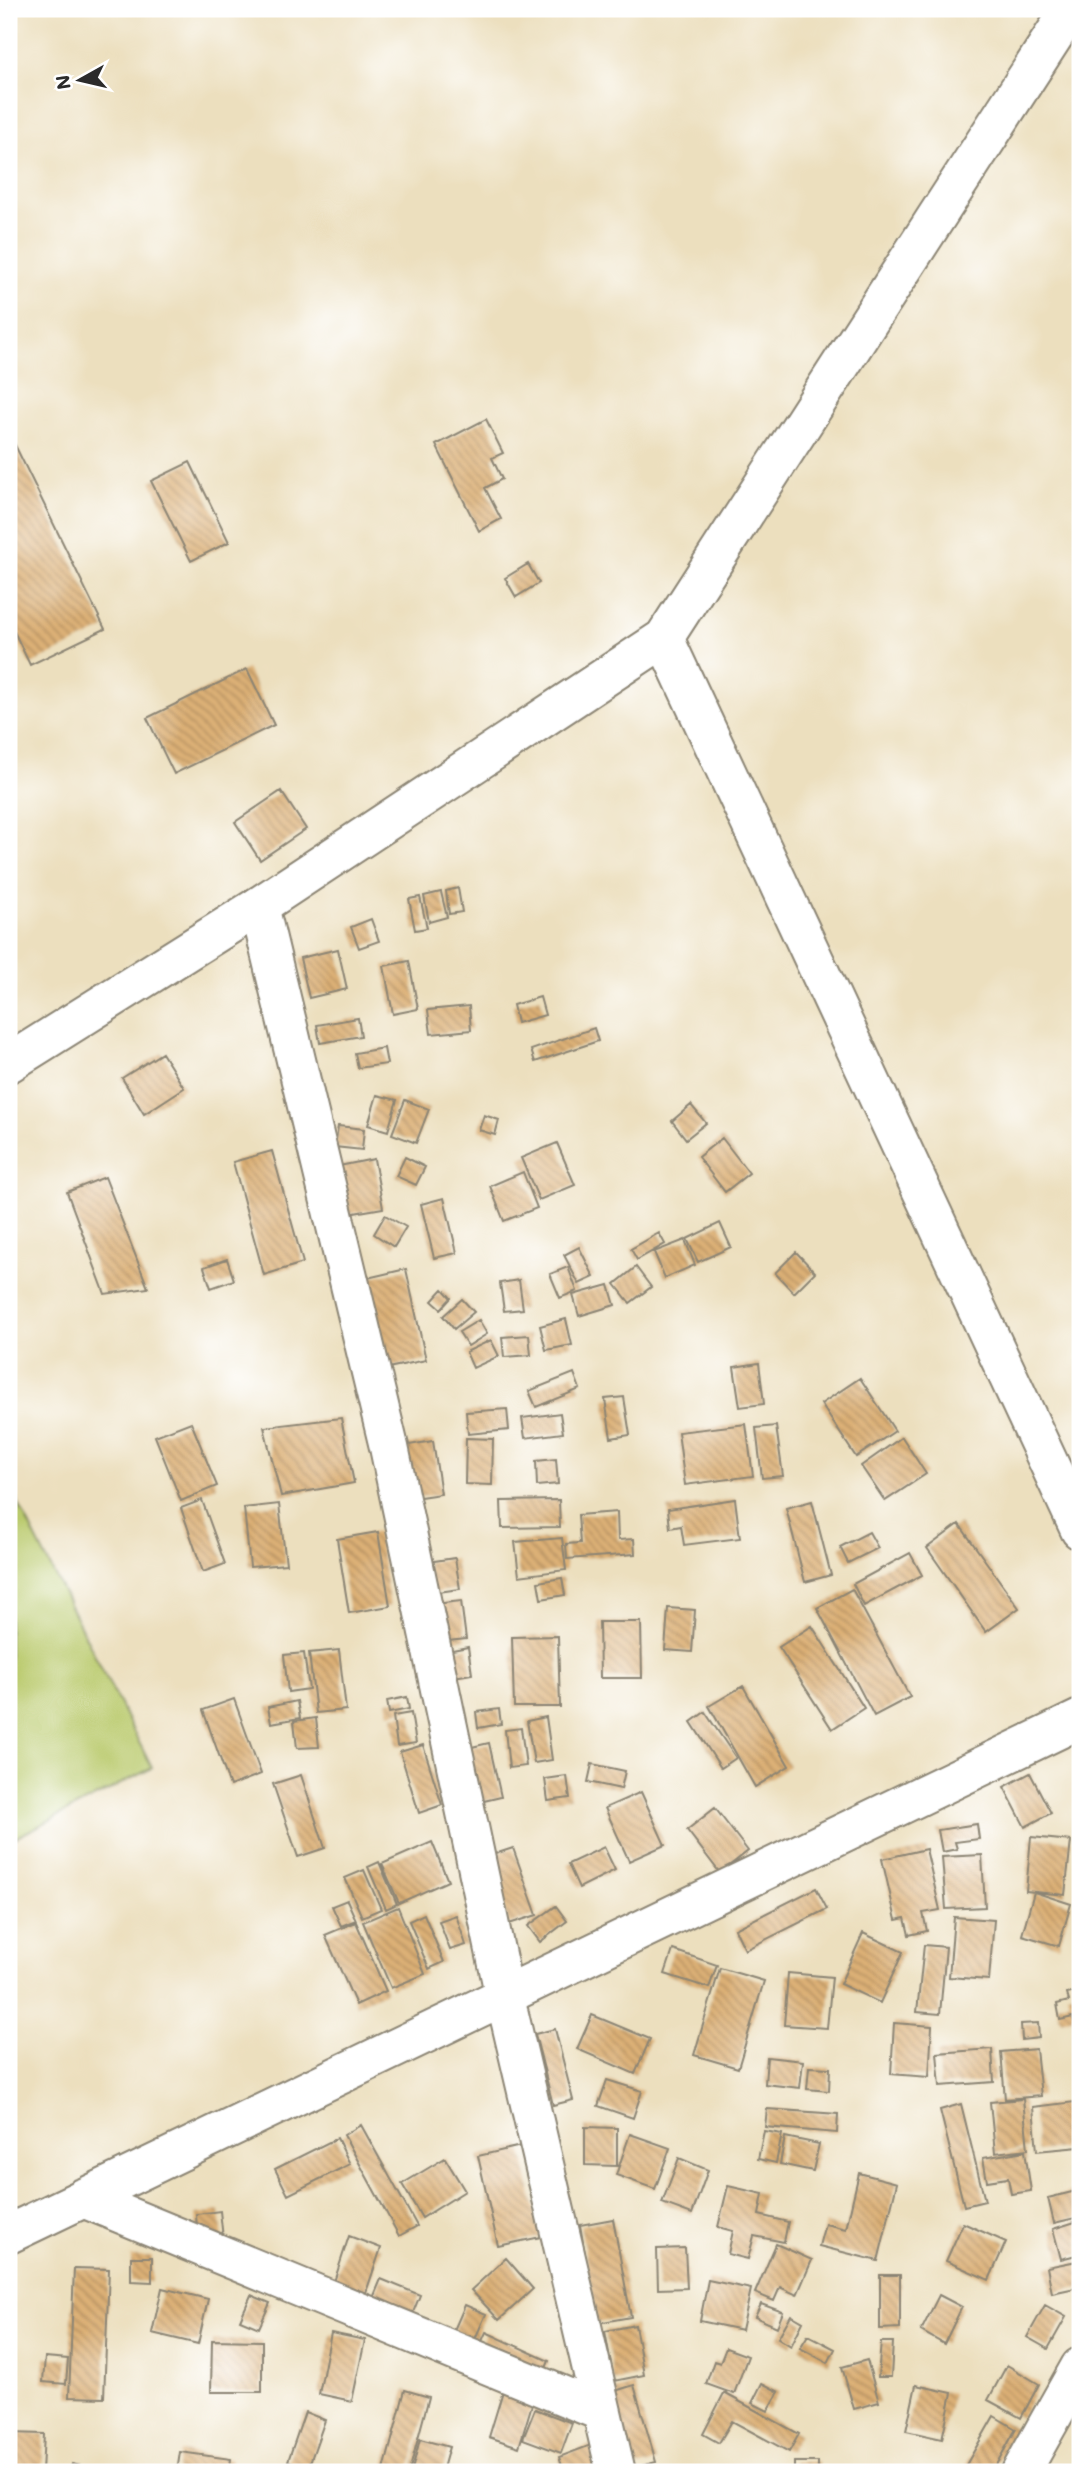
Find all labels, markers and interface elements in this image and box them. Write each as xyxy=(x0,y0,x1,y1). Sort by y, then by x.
north arrow xyxy=(46,46,116,116)
text: N xyxy=(49,74,76,91)

